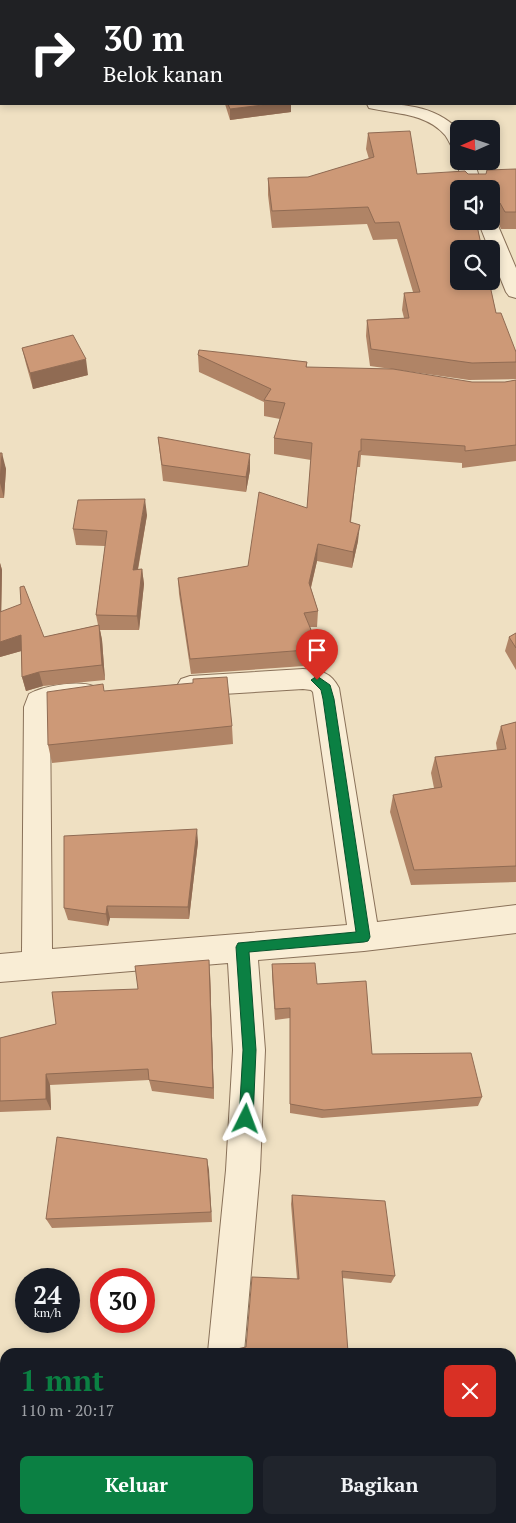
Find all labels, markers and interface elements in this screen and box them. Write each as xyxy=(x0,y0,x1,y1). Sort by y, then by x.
text: 30 m xyxy=(103,15,184,61)
icon: right xyxy=(20,20,85,85)
text: Belok kanan xyxy=(103,59,223,88)
north arrow xyxy=(450,120,500,170)
map controls xyxy=(450,120,500,290)
button: sound xyxy=(450,180,500,230)
button: search xyxy=(450,240,500,290)
pin xyxy=(296,629,338,680)
icon: arrive xyxy=(303,636,331,664)
position arrow xyxy=(219,1092,271,1144)
speed limit sign: 30 xyxy=(90,1268,155,1333)
text: 24 xyxy=(33,1278,62,1311)
text: km/h xyxy=(34,1305,61,1320)
text: 1 mnt xyxy=(20,1360,104,1400)
button: close xyxy=(444,1365,496,1417)
text: 110 m · 20:17 xyxy=(20,1399,114,1421)
button: Keluar xyxy=(20,1456,253,1514)
button: Bagikan xyxy=(263,1456,496,1514)

